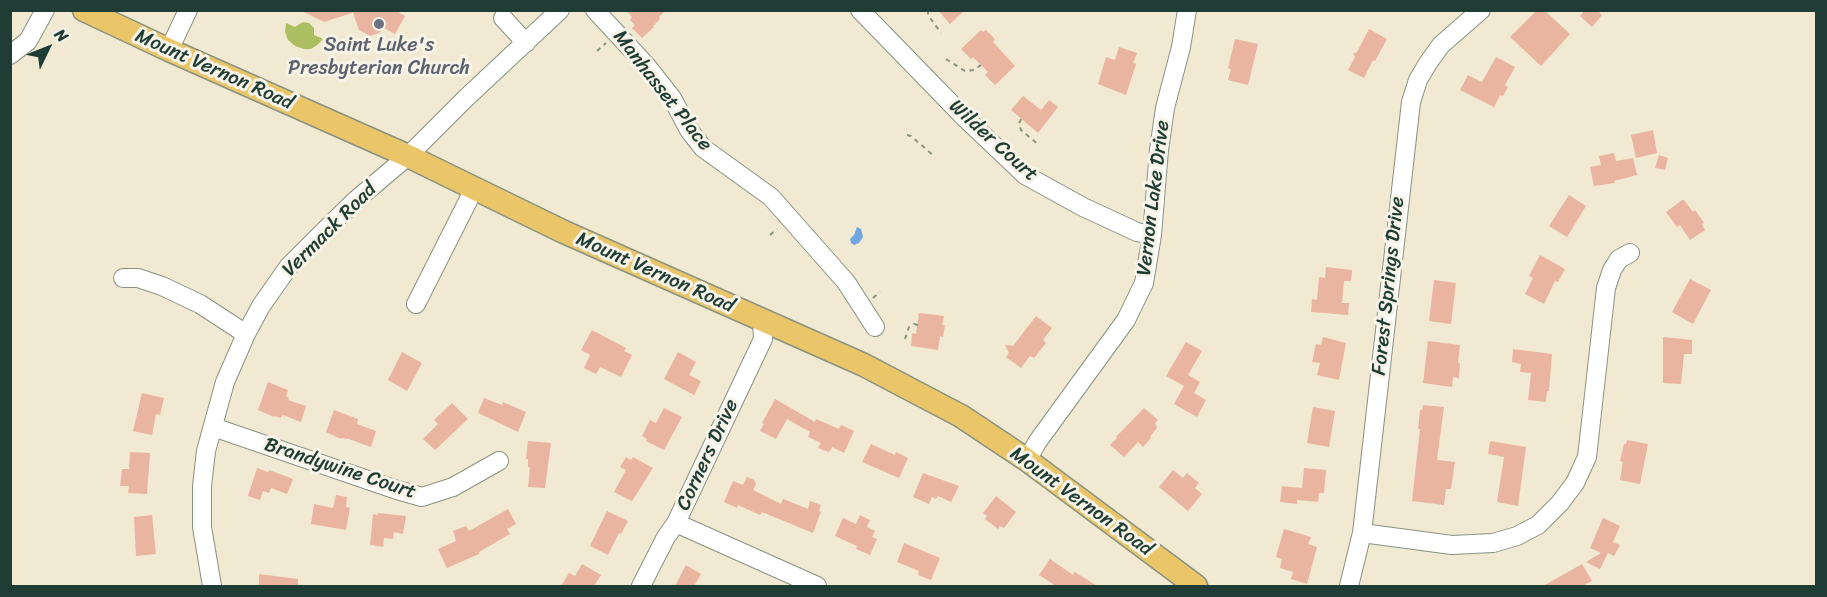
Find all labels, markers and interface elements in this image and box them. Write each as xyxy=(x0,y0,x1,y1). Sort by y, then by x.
marker: Saint Luke's Presbyterian Church xyxy=(372,17,386,31)
north arrow xyxy=(18,18,78,78)
text: N xyxy=(47,21,76,49)
street label: Mount Vernon Road xyxy=(131,24,297,116)
street label: Manhasset Place xyxy=(607,26,717,156)
place label: Saint Luke's Presbyterian Church xyxy=(288,34,470,81)
street label: Wilder Court xyxy=(944,95,1042,187)
street label: Vernon Lake Drive xyxy=(1133,119,1175,277)
street label: Vermack Road xyxy=(278,178,382,282)
street label: Forest Springs Drive xyxy=(1368,196,1410,376)
street label: Mount Vernon Road xyxy=(572,227,738,319)
street label: Corners Drive xyxy=(672,396,744,514)
street label: Brandywine Court xyxy=(261,433,419,505)
street label: Mount Vernon Road xyxy=(1005,442,1157,562)

